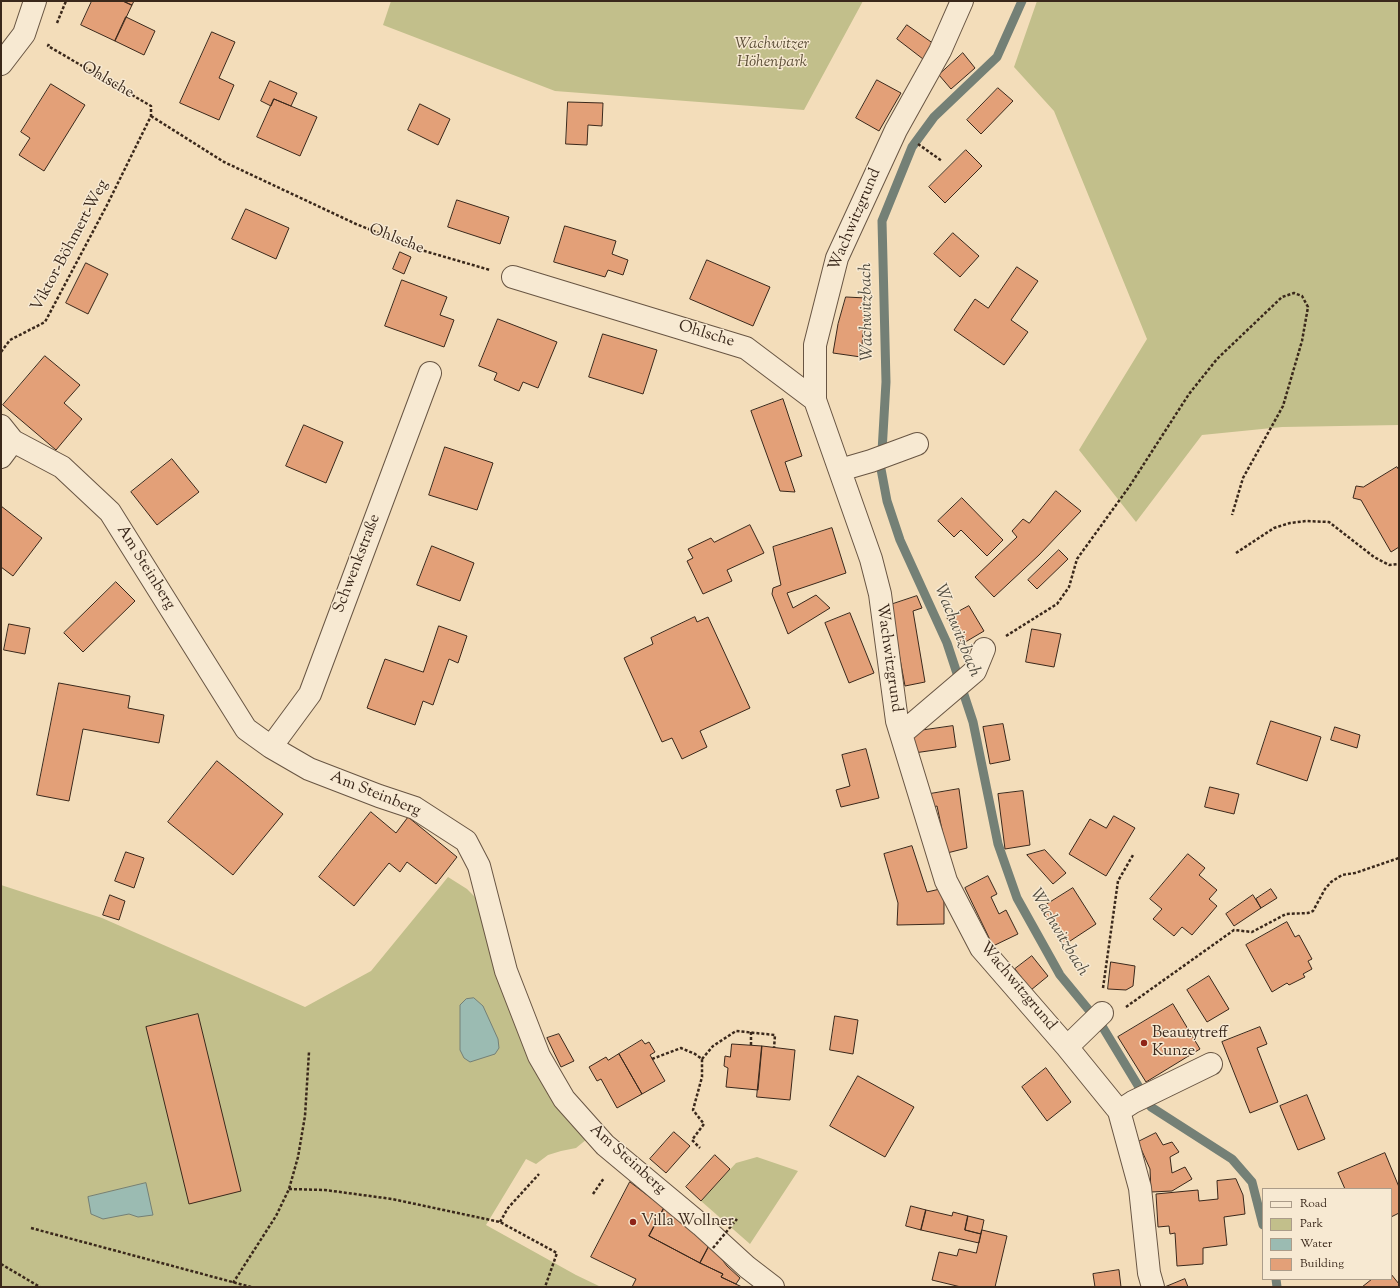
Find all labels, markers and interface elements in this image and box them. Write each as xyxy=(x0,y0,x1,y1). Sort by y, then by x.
park label: Wachwitzer Höhenpark xyxy=(735,35,809,73)
street label: Ohlsche xyxy=(77,58,137,104)
street label: Wachwitzgrund xyxy=(826,166,886,274)
street label: Viktor-Böhmert-Weg xyxy=(28,177,114,315)
street label: Ohlsche xyxy=(366,221,426,259)
water label: Wachwitzbach xyxy=(857,263,879,361)
street label: Ohlsche xyxy=(676,317,736,353)
street label: Schwenkstraße xyxy=(330,512,386,616)
street label: Am Steinberg xyxy=(111,522,179,614)
water label: Wachwitzbach xyxy=(928,582,984,680)
street label: Wachwitzgrund xyxy=(871,602,905,714)
street label: Am Steinberg xyxy=(327,768,423,822)
water label: Wachwitzbach xyxy=(1024,886,1092,980)
street label: Wachwitzgrund xyxy=(974,939,1060,1035)
place label: Beautytreff Kunze xyxy=(1152,1024,1228,1062)
marker: Beautytreff Kunze xyxy=(1139,1038,1149,1048)
street label: Am Steinberg xyxy=(585,1121,669,1199)
legend xyxy=(1262,1188,1392,1280)
text: Road xyxy=(1300,1195,1327,1213)
place label: Villa Wollner xyxy=(641,1212,734,1232)
text: Park xyxy=(1300,1215,1323,1233)
marker: Villa Wollner xyxy=(628,1217,638,1227)
text: Water xyxy=(1300,1235,1332,1253)
text: Building xyxy=(1300,1255,1344,1273)

